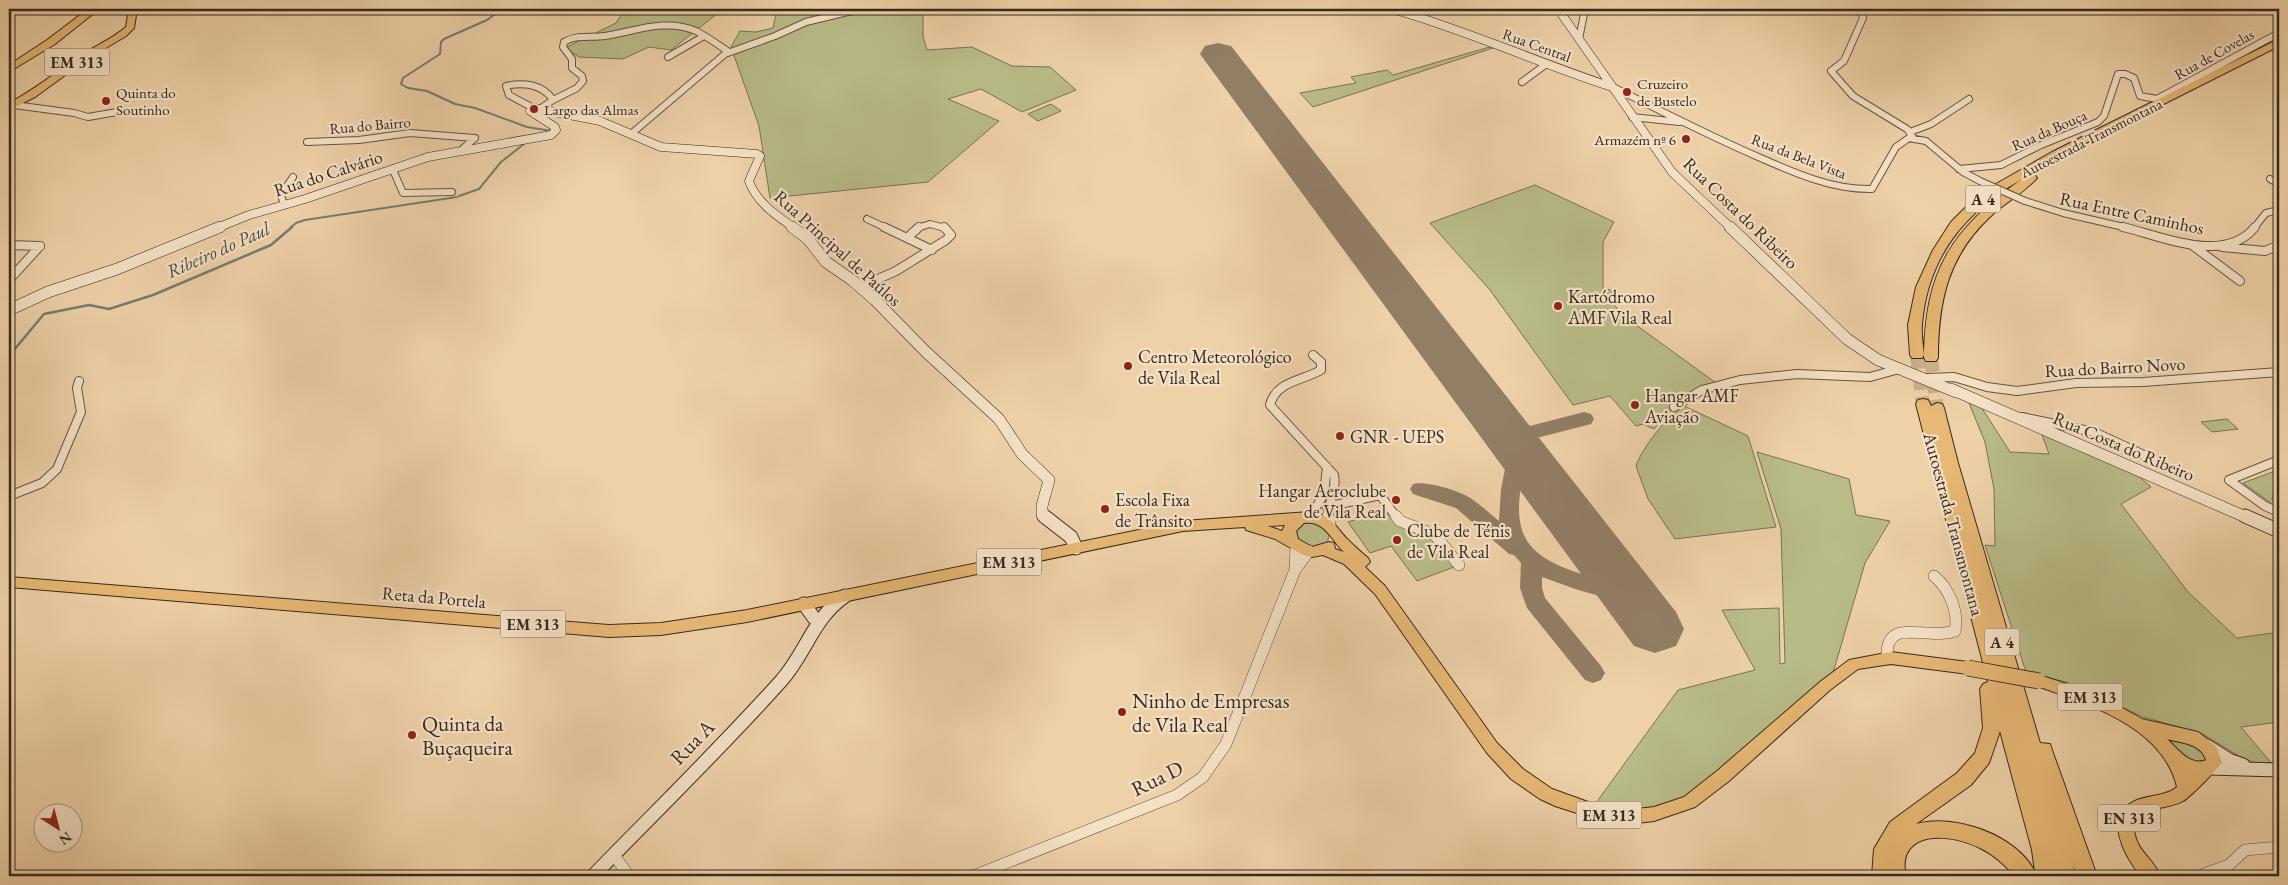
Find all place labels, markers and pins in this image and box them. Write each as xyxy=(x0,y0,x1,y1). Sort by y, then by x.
place label: Cruzeiro de Bustelo xyxy=(1637,74,1697,110)
place label: Quinta do Soutinho xyxy=(116,83,176,119)
marker: Cruzeiro de Bustelo xyxy=(1621,86,1633,98)
marker: Quinta do Soutinho xyxy=(100,95,112,107)
place label: Largo das Almas xyxy=(544,100,639,119)
marker: Largo das Almas xyxy=(528,103,540,115)
place label: Armazém nº 6 xyxy=(1593,130,1676,149)
marker: Armazém nº 6 xyxy=(1680,133,1692,145)
place label: Kartódromo AMF Vila Real xyxy=(1567,285,1672,329)
marker: Kartódromo AMF Vila Real xyxy=(1552,300,1564,312)
place label: Centro Meteorológico de Vila Real xyxy=(1138,345,1292,389)
marker: Centro Meteorológico de Vila Real xyxy=(1122,360,1134,372)
place label: Hangar AMF Aviação xyxy=(1644,384,1739,428)
marker: Hangar AMF Aviação xyxy=(1629,399,1641,411)
place label: GNR - UEPS xyxy=(1350,425,1444,448)
marker: GNR - UEPS xyxy=(1334,430,1346,442)
place label: Hangar Aeroclube de Vila Real xyxy=(1258,479,1386,523)
place label: Escola Fixa de Trânsito xyxy=(1115,488,1193,532)
marker: Hangar Aeroclube de Vila Real xyxy=(1390,494,1402,506)
marker: Escola Fixa de Trânsito xyxy=(1099,503,1111,515)
place label: Clube de Ténis de Vila Real xyxy=(1407,519,1510,563)
marker: Clube de Ténis de Vila Real xyxy=(1391,534,1403,546)
place label: Ninho de Empresas de Vila Real xyxy=(1132,687,1290,738)
marker: Ninho de Empresas de Vila Real xyxy=(1116,706,1128,718)
place label: Quinta da Buçaqueira xyxy=(422,710,513,761)
marker: Quinta da Buçaqueira xyxy=(406,729,418,741)

